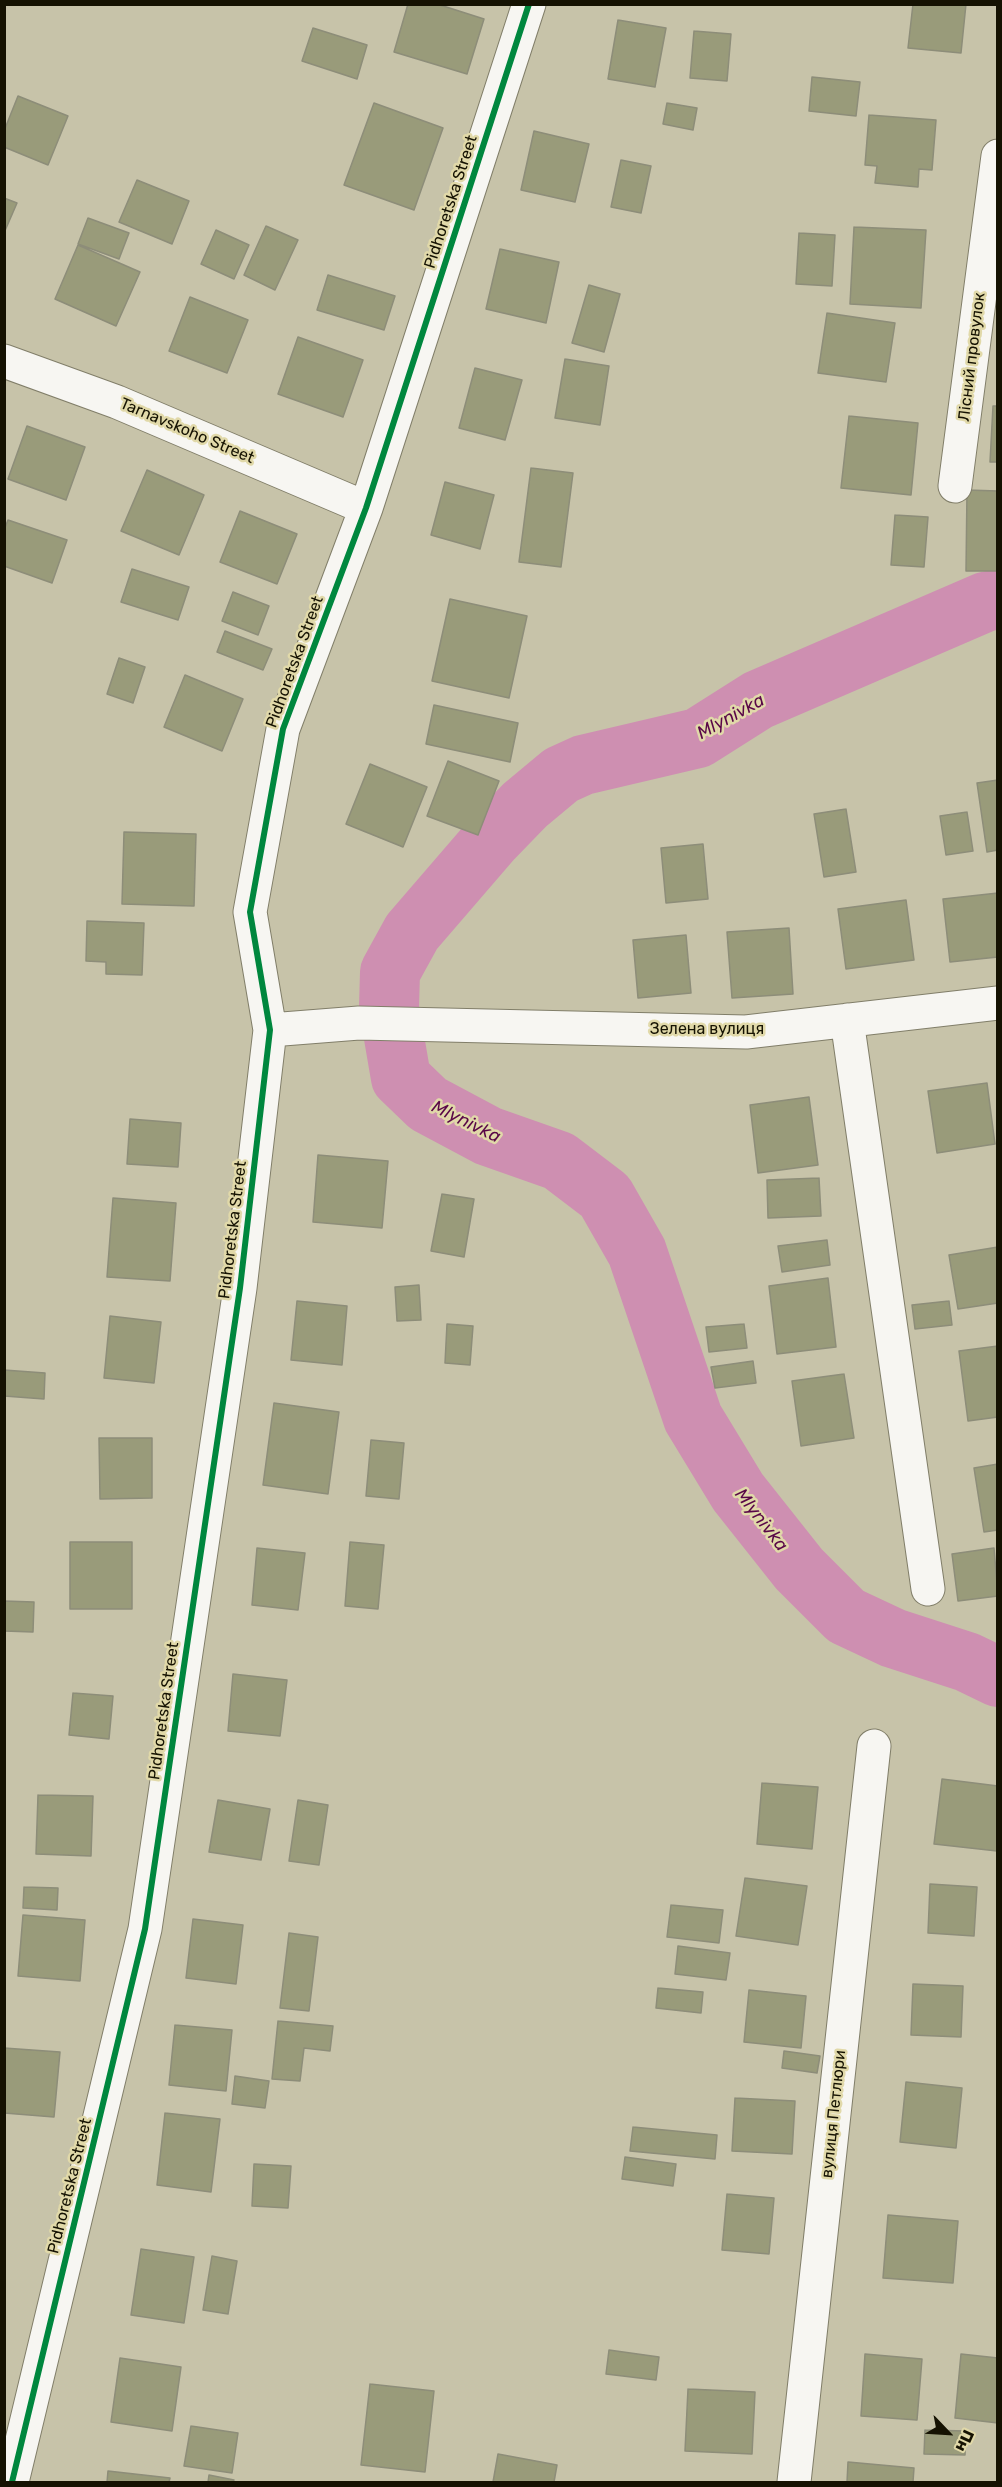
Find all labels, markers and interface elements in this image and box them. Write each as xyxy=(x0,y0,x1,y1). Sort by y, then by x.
street label: Pidhoretska Street xyxy=(420,133,482,271)
street label: Лісний провулок xyxy=(955,292,989,422)
street label: Tarnavskoho Street xyxy=(117,394,257,468)
street label: Pidhoretska Street xyxy=(262,593,328,731)
water label: Mlynivka xyxy=(693,690,769,744)
street label: Зелена вулиця xyxy=(650,1019,764,1039)
water label: Mlynivka xyxy=(428,1096,504,1148)
street label: Pidhoretska Street xyxy=(215,1160,251,1300)
water label: Mlynivka xyxy=(730,1484,792,1556)
street label: Pidhoretska Street xyxy=(145,1641,183,1781)
street label: вулиця Петлюри xyxy=(818,2049,850,2179)
street label: Pidhoretska Street xyxy=(44,2116,96,2256)
north arrow xyxy=(918,2403,978,2463)
text: Пн xyxy=(951,2427,978,2455)

